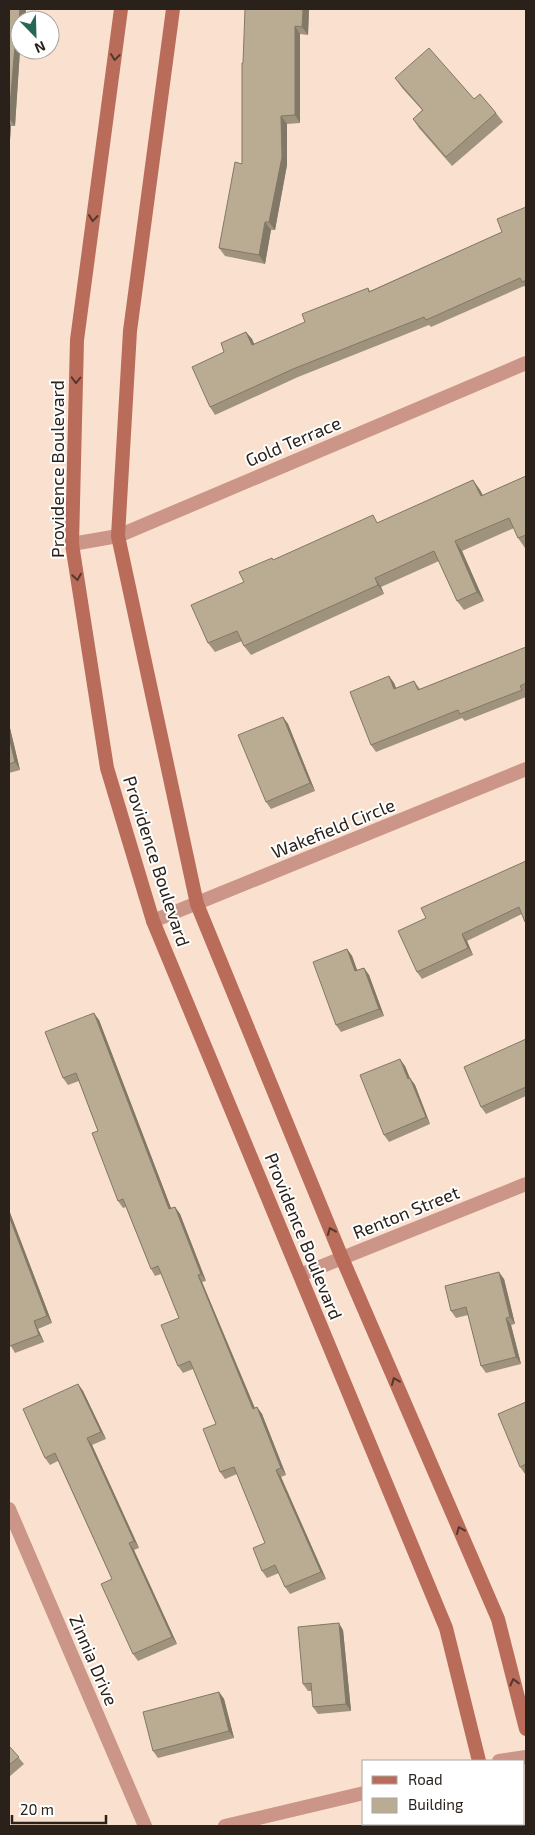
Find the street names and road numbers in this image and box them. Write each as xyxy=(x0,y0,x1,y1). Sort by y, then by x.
street label: Providence Boulevard xyxy=(46,380,68,558)
street label: Gold Terrace xyxy=(242,411,344,471)
street label: Providence Boulevard xyxy=(119,773,195,949)
street label: Wakefield Circle xyxy=(268,793,398,863)
street label: Providence Boulevard xyxy=(260,1149,348,1323)
street label: Renton Street xyxy=(350,1181,463,1243)
street label: Zinnia Drive xyxy=(65,1611,123,1709)

